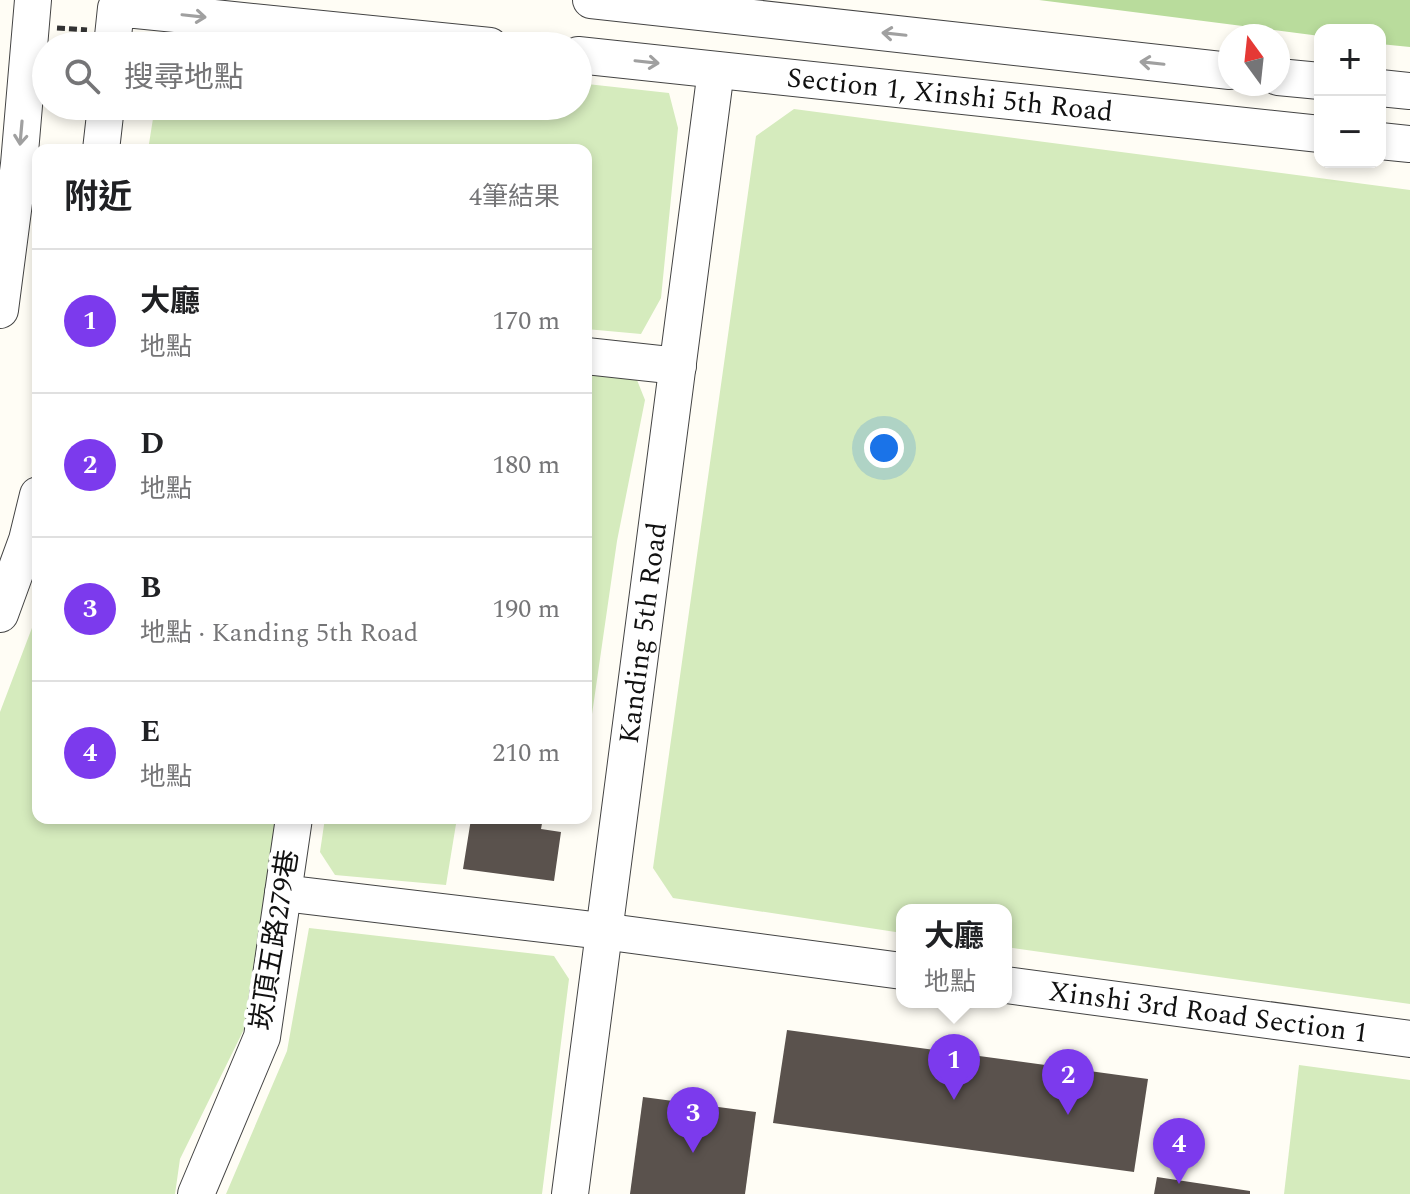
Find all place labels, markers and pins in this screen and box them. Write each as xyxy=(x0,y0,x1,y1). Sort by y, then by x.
pin: 1 xyxy=(928,1034,980,1100)
pin: 2 xyxy=(1042,1049,1094,1115)
pin: 3 xyxy=(667,1087,719,1153)
pin: 4 xyxy=(1153,1118,1205,1184)

